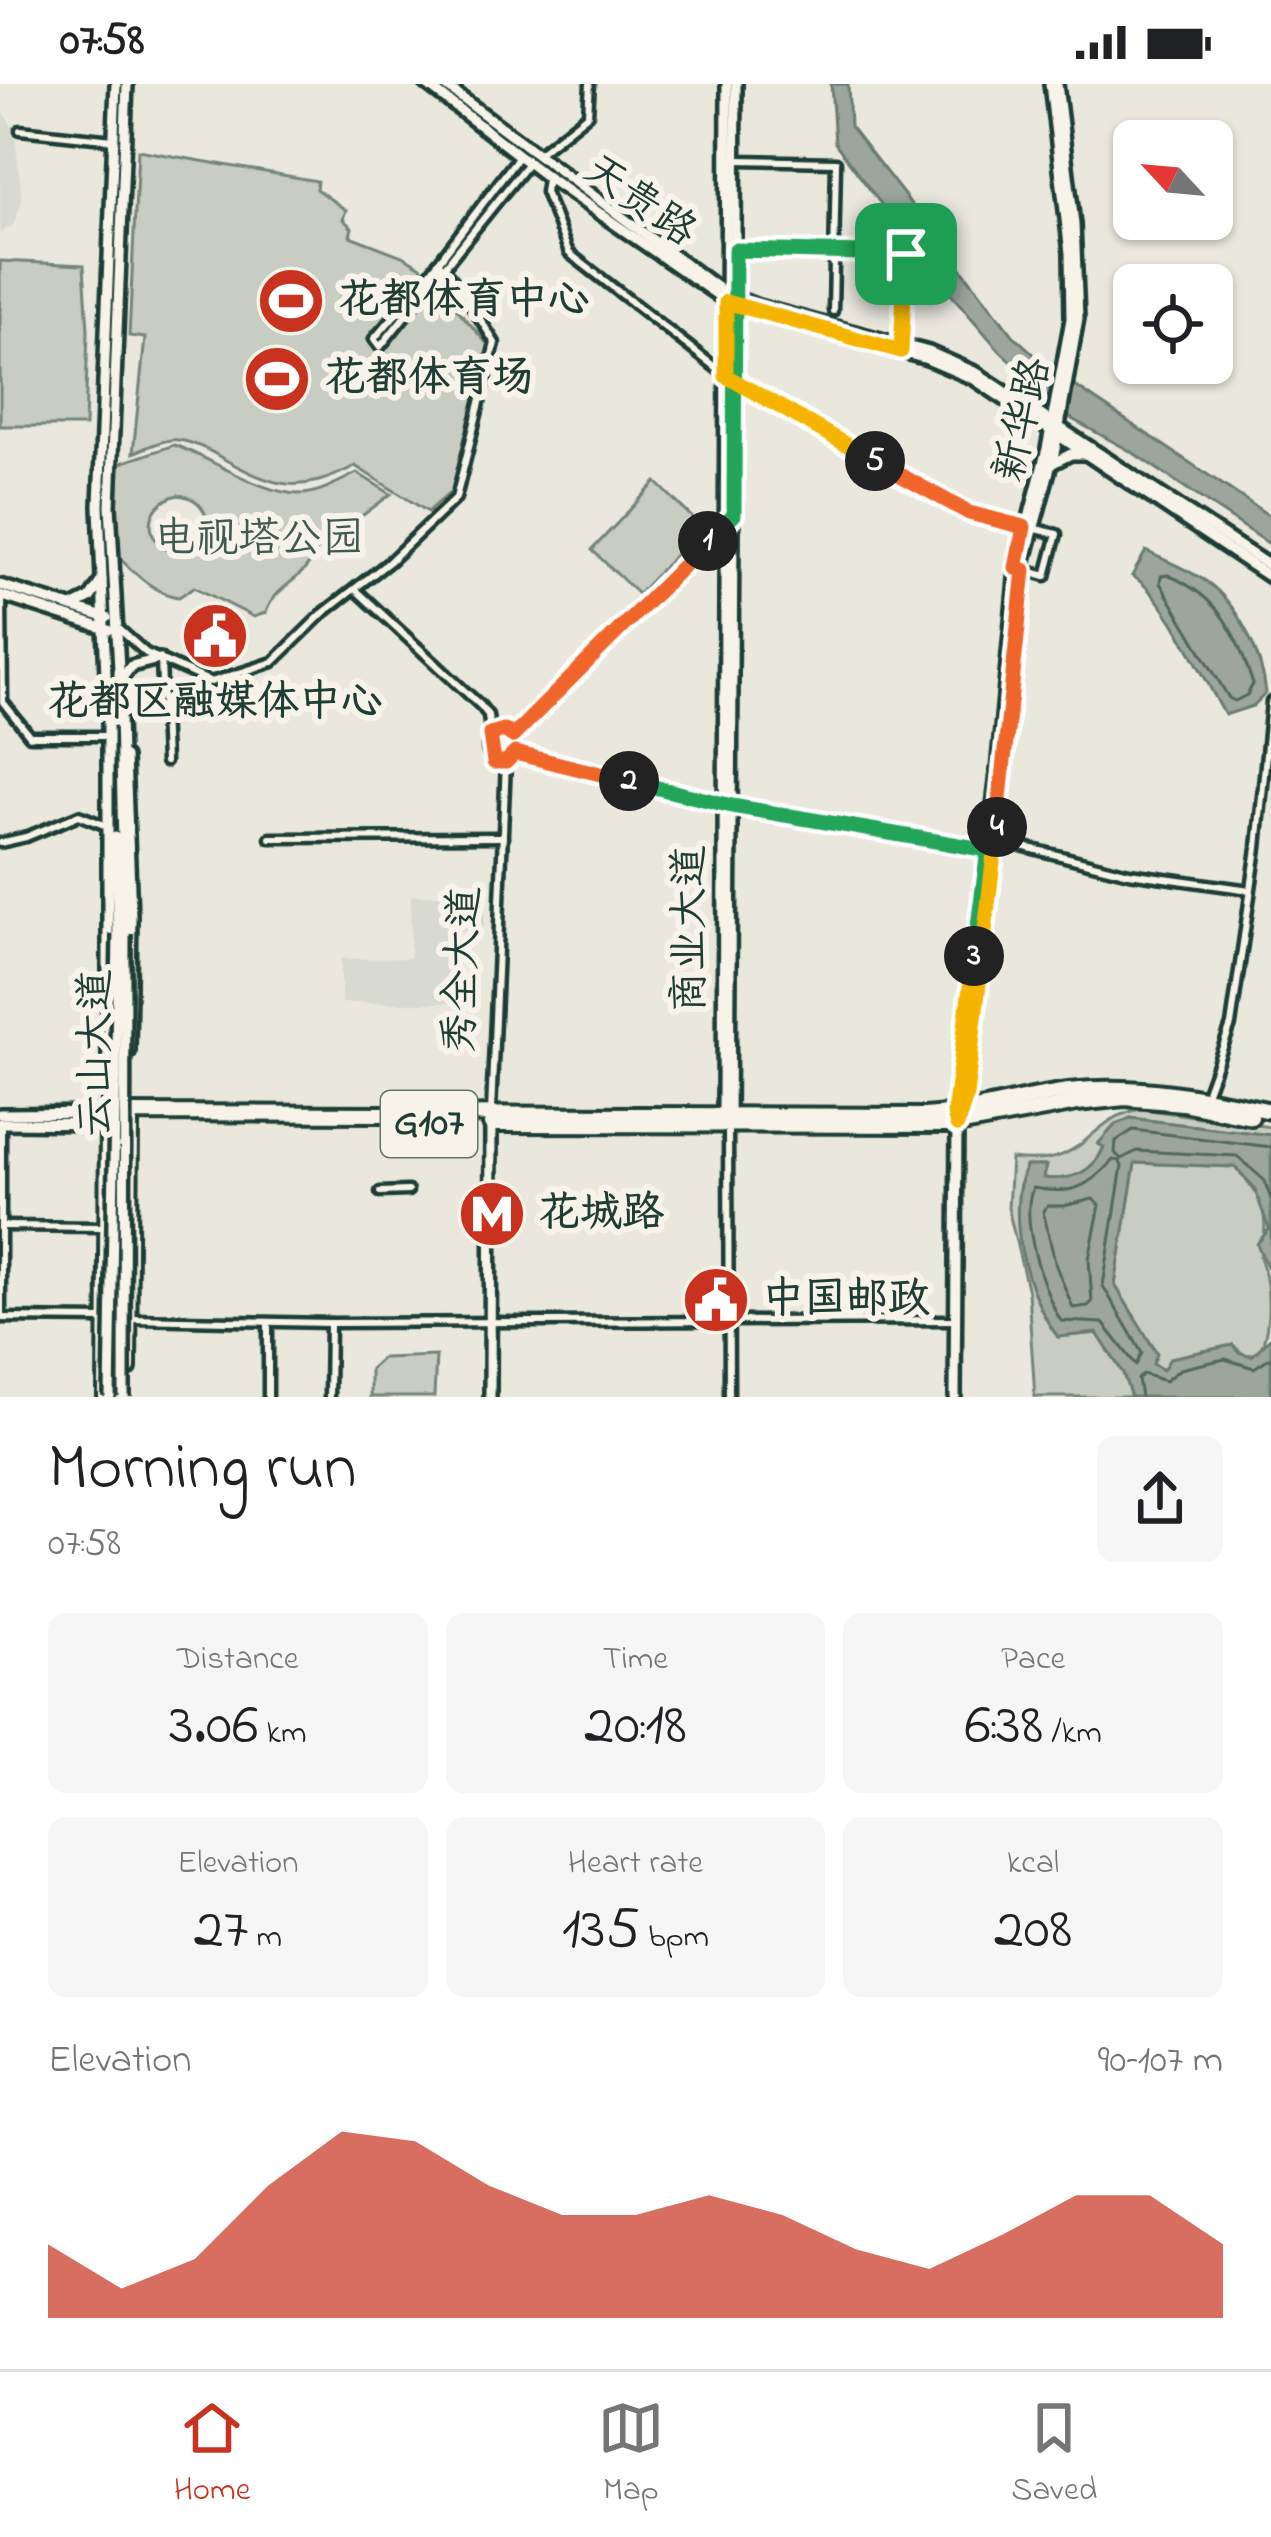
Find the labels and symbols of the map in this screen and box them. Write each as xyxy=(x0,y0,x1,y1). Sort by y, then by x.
north arrow xyxy=(1113,120,1233,240)
street label: 天贵路 xyxy=(570,141,708,263)
pin xyxy=(855,203,957,305)
sports icon: 花都体育中心 xyxy=(256,266,326,336)
place label: 花都体育中心 xyxy=(338,271,590,332)
sports icon: 花都体育场 xyxy=(242,344,312,414)
place label: 花都体育场 xyxy=(324,349,534,410)
street label: 新华路 xyxy=(980,352,1068,488)
pin: 5 xyxy=(845,431,905,491)
park label: 电视塔公园 xyxy=(154,510,364,571)
pin: 1 xyxy=(678,511,738,571)
public building icon: 花都区融媒体中心 xyxy=(180,601,250,671)
place label: 花都区融媒体中心 xyxy=(47,673,383,734)
pin: 2 xyxy=(599,751,659,811)
pin: 4 xyxy=(967,797,1027,857)
street label: 商业大道 xyxy=(661,845,722,1013)
street label: 秀全大道 xyxy=(431,885,497,1055)
pin: 3 xyxy=(944,926,1004,986)
street label: 云山大道 xyxy=(67,969,128,1137)
road number: G107 xyxy=(381,1091,477,1157)
metro station icon: 花城路 xyxy=(457,1179,527,1249)
place label: 花城路 xyxy=(538,1184,665,1245)
public building icon: 中国邮政 xyxy=(681,1265,751,1335)
place label: 中国邮政 xyxy=(762,1270,930,1331)

